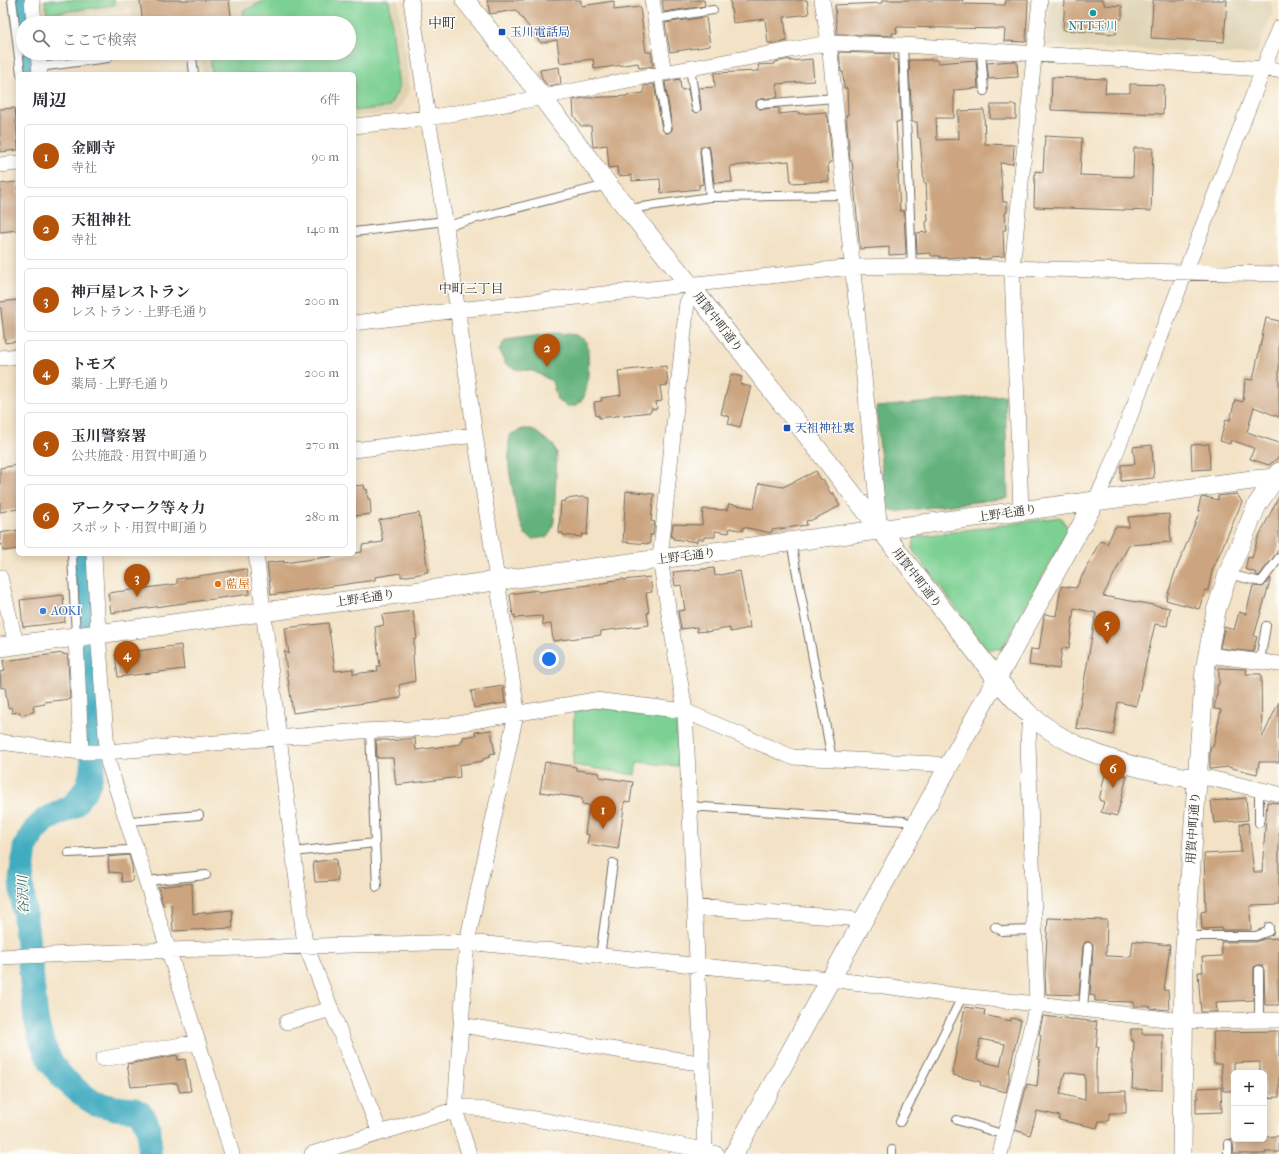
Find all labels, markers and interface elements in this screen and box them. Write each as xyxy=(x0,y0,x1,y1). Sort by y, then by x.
marker: NTT玉川 xyxy=(1088,8,1098,18)
district label: 中町 xyxy=(428,15,456,32)
search box xyxy=(16,16,356,60)
place label: NTT玉川 xyxy=(1068,19,1118,33)
place label: 玉川電話局 xyxy=(510,25,570,39)
icon: search xyxy=(30,27,52,49)
marker: 玉川電話局 xyxy=(497,27,507,37)
text: ここで検索 xyxy=(62,31,137,49)
text: 周辺 xyxy=(32,90,66,110)
text: 6件 xyxy=(320,92,340,107)
text: 金剛寺 xyxy=(71,139,116,157)
text: 1 xyxy=(44,149,48,164)
text: 90 m xyxy=(311,149,339,164)
text: 寺社 xyxy=(71,160,97,175)
text: 天祖神社 xyxy=(71,211,131,229)
text: 2 xyxy=(43,221,49,236)
text: 140 m xyxy=(306,221,339,236)
text: 寺社 xyxy=(71,232,97,247)
district label: 中町三丁目 xyxy=(438,281,504,296)
text: 神戸屋レストラン xyxy=(71,283,191,301)
street label: 用賀中町通り xyxy=(690,289,746,355)
text: 3 xyxy=(43,293,49,308)
text: 200 m xyxy=(304,293,339,308)
text: レストラン · 上野毛通り xyxy=(71,304,209,319)
pin: 2 xyxy=(534,334,560,367)
text: トモズ xyxy=(71,355,116,373)
text: 4 xyxy=(42,365,50,380)
text: 200 m xyxy=(304,365,339,380)
text: 薬局 · 上野毛通り xyxy=(71,376,170,391)
place label: 天祖神社裏 xyxy=(795,421,855,435)
marker: 天祖神社裏 xyxy=(782,423,792,433)
text: 玉川警察署 xyxy=(71,427,146,445)
text: 5 xyxy=(43,437,49,452)
text: 270 m xyxy=(305,437,339,452)
text: 公共施設 · 用賀中町通り xyxy=(71,448,209,463)
text: アークマーク等々力 xyxy=(71,499,206,517)
street label: 上野毛通り xyxy=(976,502,1038,524)
text: 6 xyxy=(42,509,50,524)
text: 280 m xyxy=(305,509,339,524)
text: スポット · 用賀中町通り xyxy=(71,520,209,535)
street label: 上野毛通り xyxy=(655,545,717,567)
street label: 用賀中町通り xyxy=(889,545,945,611)
pin: 3 xyxy=(124,564,150,597)
place label: 藍屋 xyxy=(226,577,250,591)
marker: 藍屋 xyxy=(213,579,223,589)
street label: 上野毛通り xyxy=(334,587,396,609)
place label: AOKI xyxy=(50,604,82,618)
marker: AOKI xyxy=(38,606,48,616)
pin: 5 xyxy=(1094,611,1120,644)
pin: 4 xyxy=(114,641,140,674)
your location xyxy=(539,649,559,669)
pin: 6 xyxy=(1100,755,1126,788)
street label: 用賀中町通り xyxy=(1184,792,1202,864)
pin: 1 xyxy=(590,796,616,829)
water label: 谷沢川 xyxy=(15,873,31,915)
map controls xyxy=(1231,1070,1267,1142)
button: + xyxy=(1231,1070,1267,1106)
button: − xyxy=(1231,1106,1267,1142)

